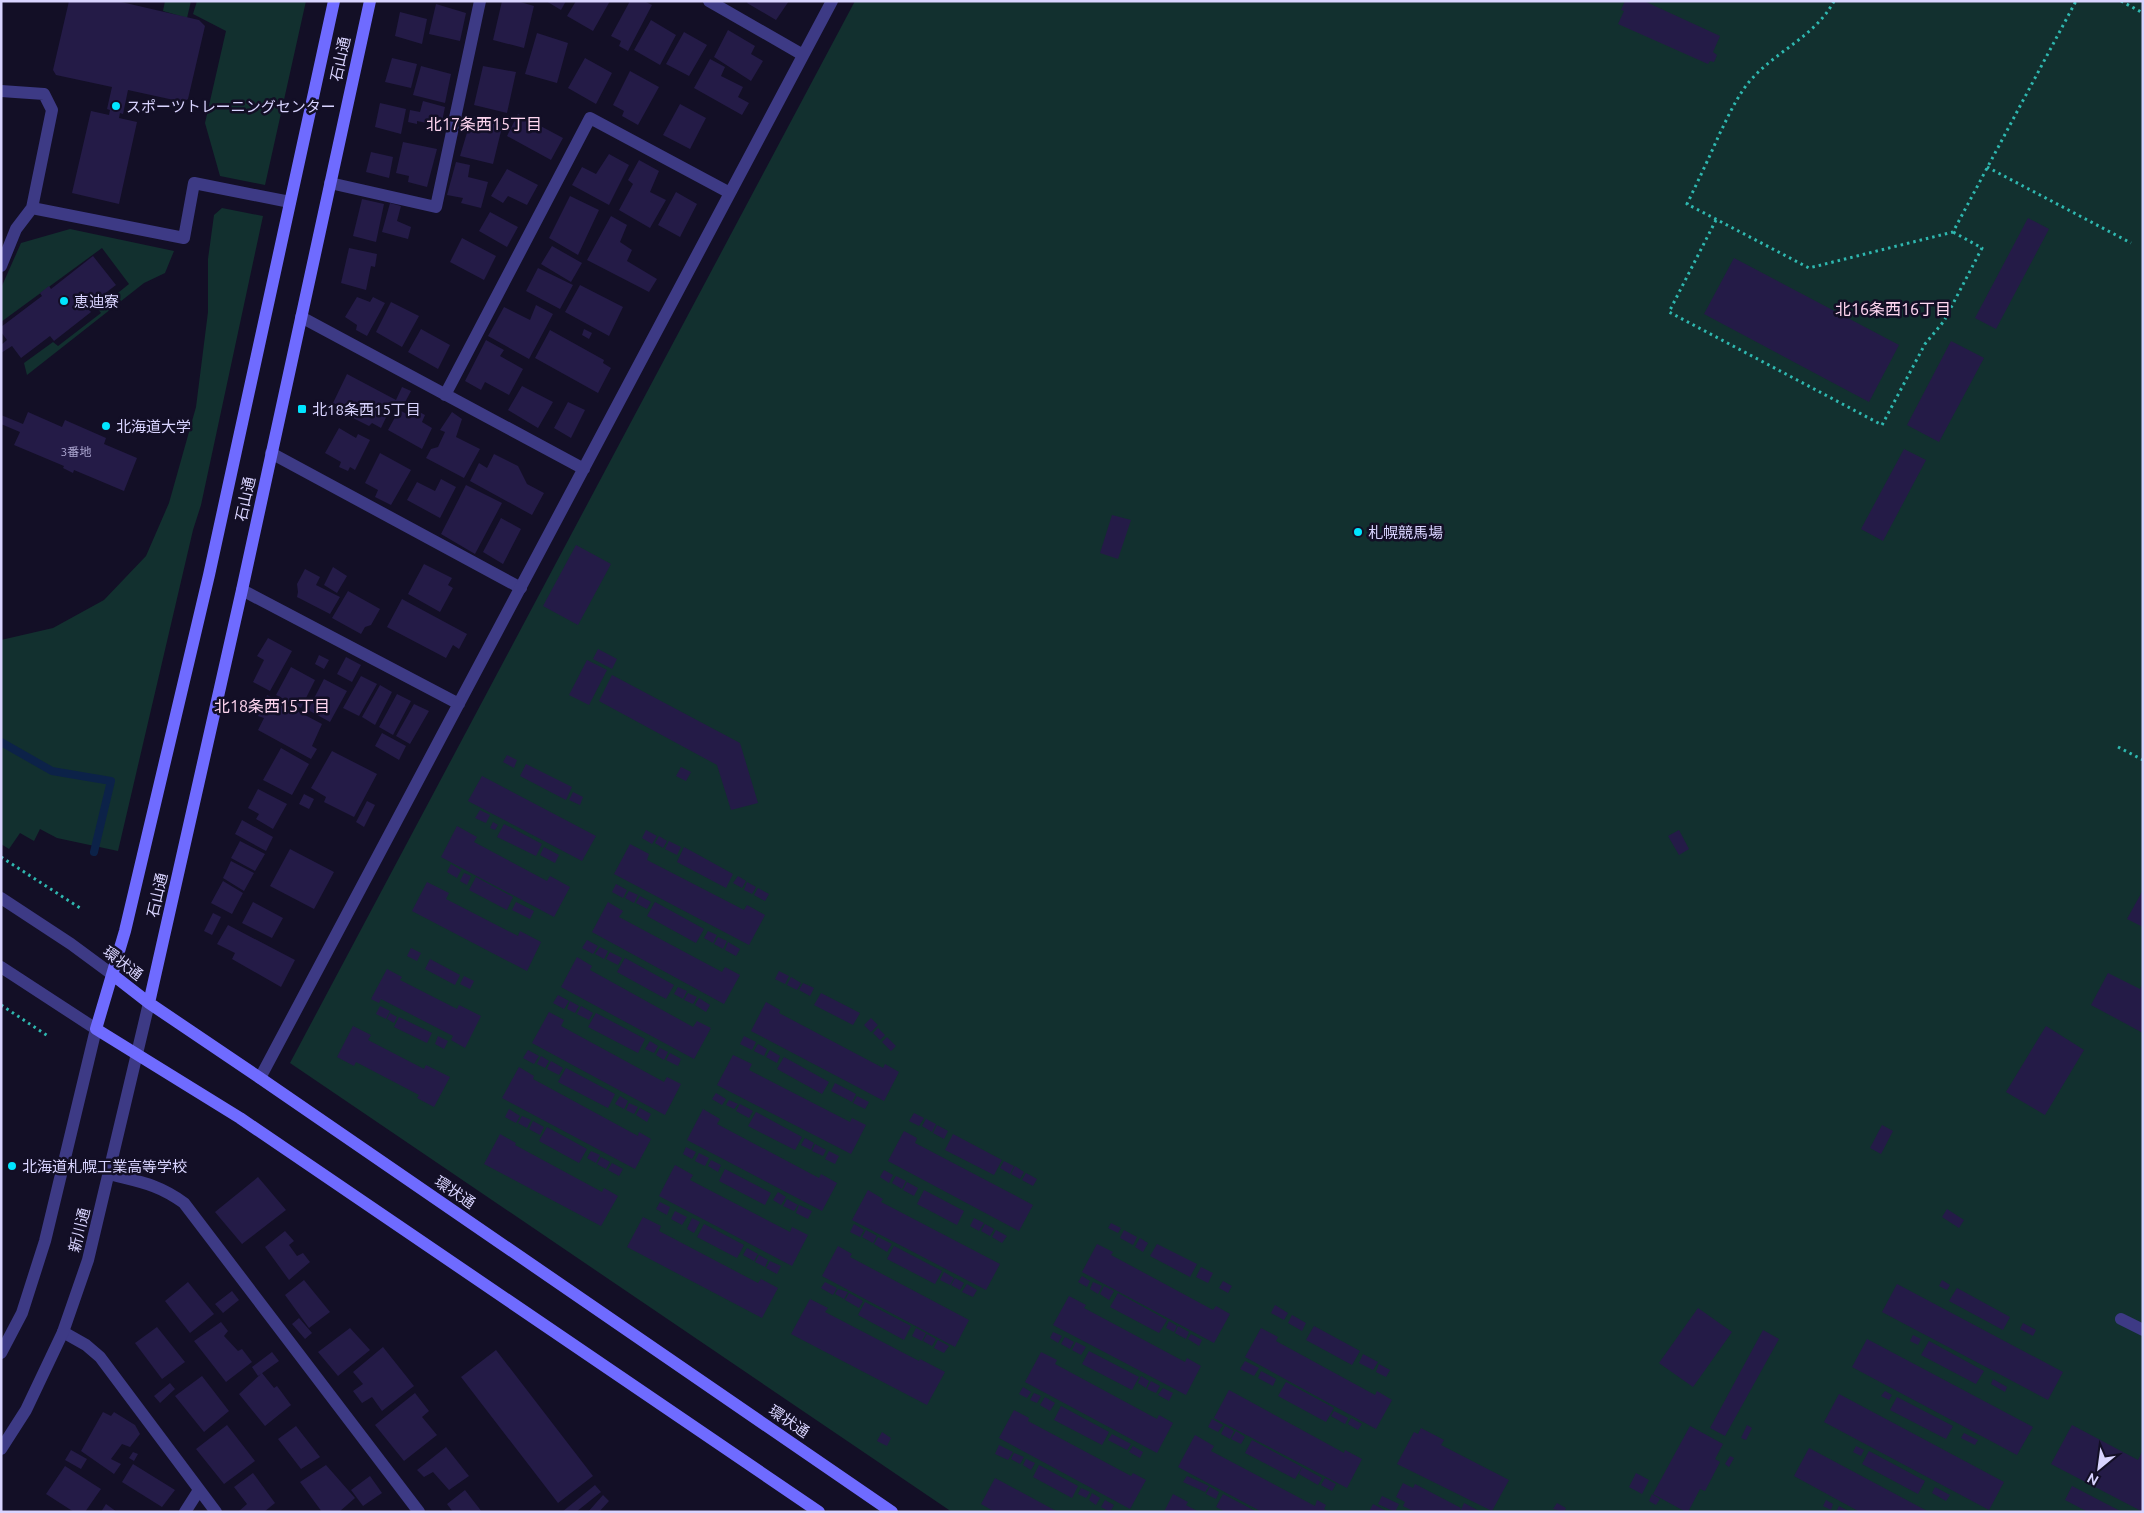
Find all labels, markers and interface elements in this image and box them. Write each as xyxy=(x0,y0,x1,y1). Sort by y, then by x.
street label: 石山通 xyxy=(327,35,353,83)
place label: スポーツトレーニングセンター xyxy=(126,98,336,115)
marker: スポーツトレーニングセンター xyxy=(110,100,122,112)
district label: 北17条西15丁目 xyxy=(426,115,542,133)
place label: 恵迪寮 xyxy=(74,293,119,310)
marker: 恵迪寮 xyxy=(58,295,70,307)
district label: 北16条西16丁目 xyxy=(1835,300,1951,318)
place label: 北18条西15丁目 xyxy=(312,401,421,418)
marker: 北18条西15丁目 xyxy=(296,403,308,415)
place label: 北海道大学 xyxy=(116,418,191,435)
marker: 北海道大学 xyxy=(100,420,112,432)
house number: 3番地 xyxy=(61,445,91,458)
street label: 石山通 xyxy=(232,475,258,523)
place label: 札幌競馬場 xyxy=(1368,524,1443,541)
marker: 札幌競馬場 xyxy=(1352,526,1364,538)
district label: 北18条西15丁目 xyxy=(214,697,330,715)
street label: 石山通 xyxy=(144,871,170,919)
street label: 環状通 xyxy=(100,943,146,983)
place label: 北海道札幌工業高等学校 xyxy=(22,1158,187,1175)
marker: 北海道札幌工業高等学校 xyxy=(6,1160,18,1172)
street label: 環状通 xyxy=(432,1172,478,1212)
street label: 新川通 xyxy=(65,1206,93,1254)
street label: 環状通 xyxy=(766,1401,812,1441)
north arrow xyxy=(2074,1443,2124,1493)
text: N xyxy=(2084,1470,2101,1489)

